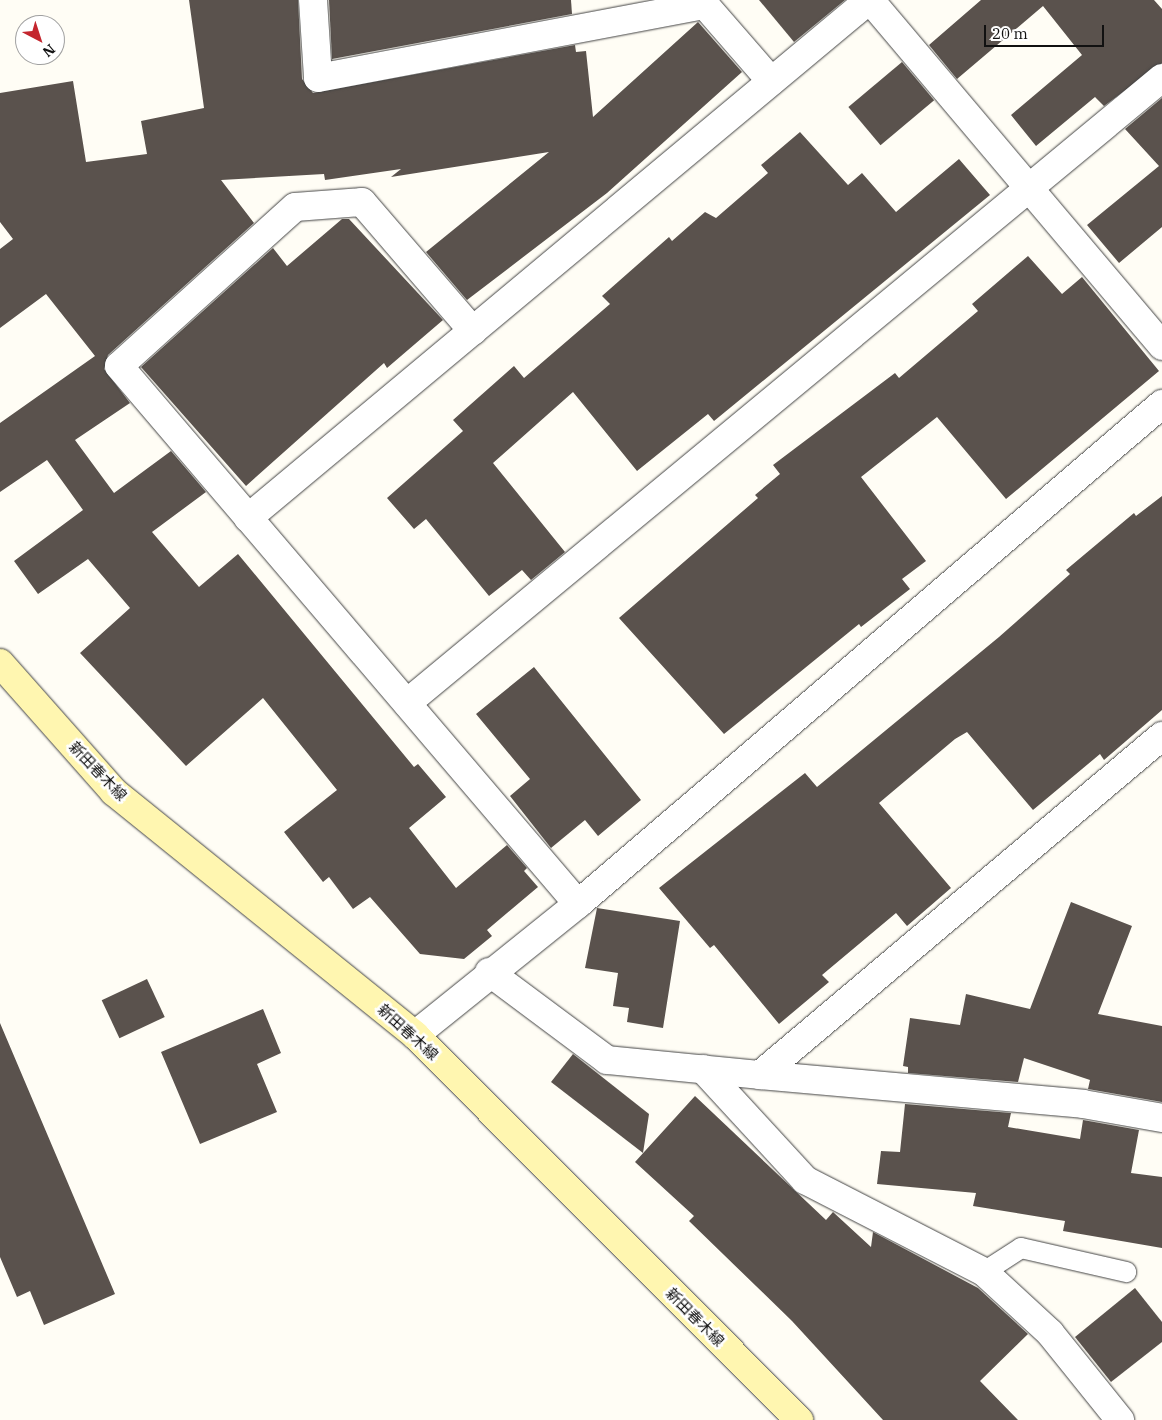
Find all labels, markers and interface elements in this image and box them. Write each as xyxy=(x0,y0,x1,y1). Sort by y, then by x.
north arrow xyxy=(15,15,65,65)
scale bar xyxy=(987,15,1107,47)
text: 20 m xyxy=(992,24,1028,43)
text: N xyxy=(39,40,59,61)
street label: 新田春木線 xyxy=(65,738,131,804)
street label: 新田春木線 xyxy=(374,1000,442,1064)
street label: 新田春木線 xyxy=(662,1284,728,1350)

